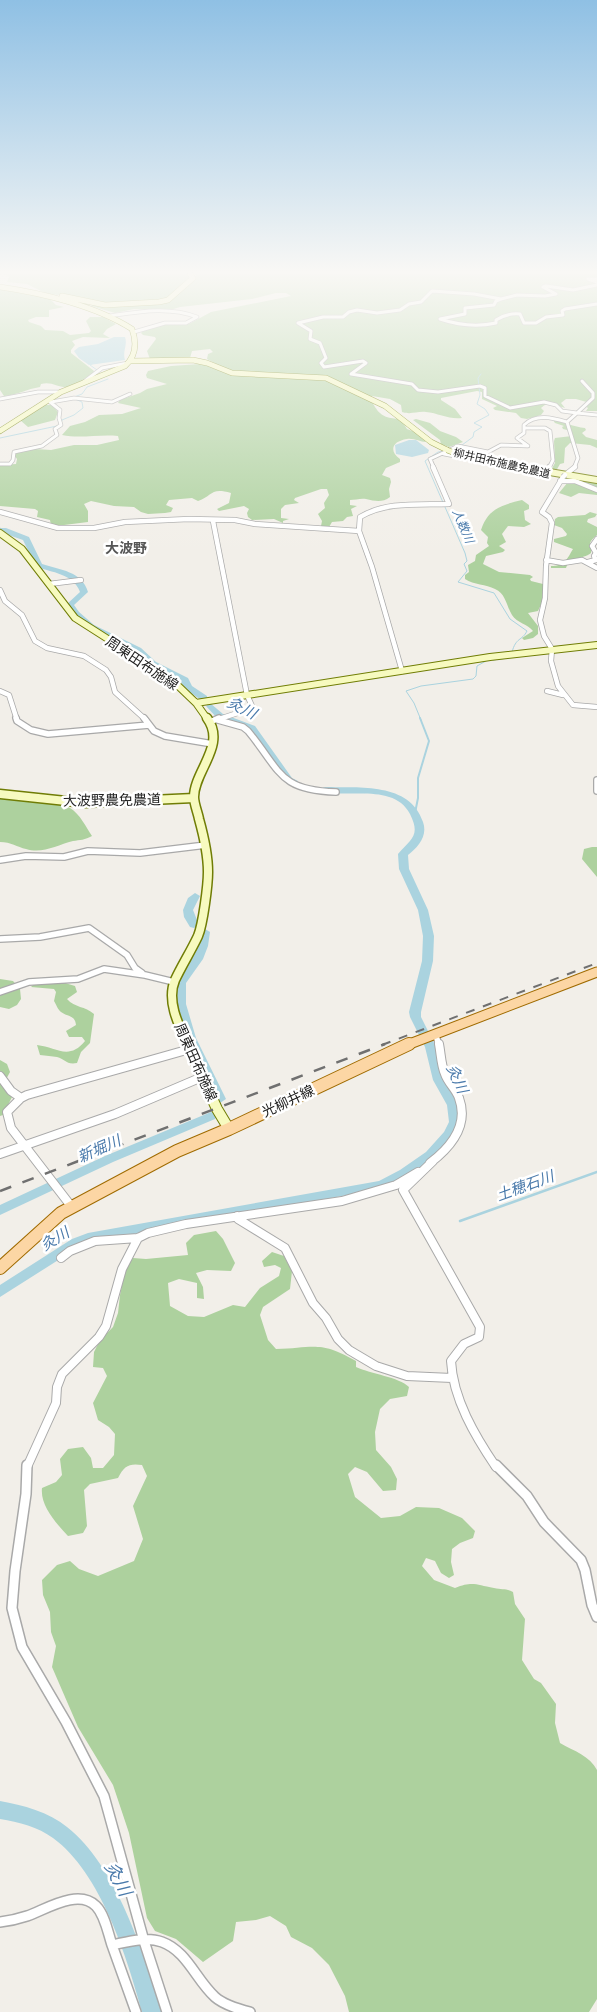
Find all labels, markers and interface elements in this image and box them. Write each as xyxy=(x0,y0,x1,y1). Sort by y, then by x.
street label: 柳井田布施農免農道 xyxy=(452,445,552,481)
water label: 人数川 xyxy=(450,506,478,547)
district label: 大波野 xyxy=(105,539,147,557)
street label: 周東田布施線 xyxy=(102,632,182,694)
water label: 灸川 xyxy=(225,692,262,724)
street label: 大波野農免農道 xyxy=(63,790,161,810)
street label: 周東田布施線 xyxy=(171,1020,221,1104)
water label: 灸川 xyxy=(443,1061,473,1098)
street label: 光柳井線 xyxy=(259,1081,317,1121)
water label: 新堀川 xyxy=(74,1130,125,1166)
water label: 土穂石川 xyxy=(493,1166,558,1205)
water label: 灸川 xyxy=(37,1222,74,1254)
water label: 灸川 xyxy=(100,1857,138,1902)

